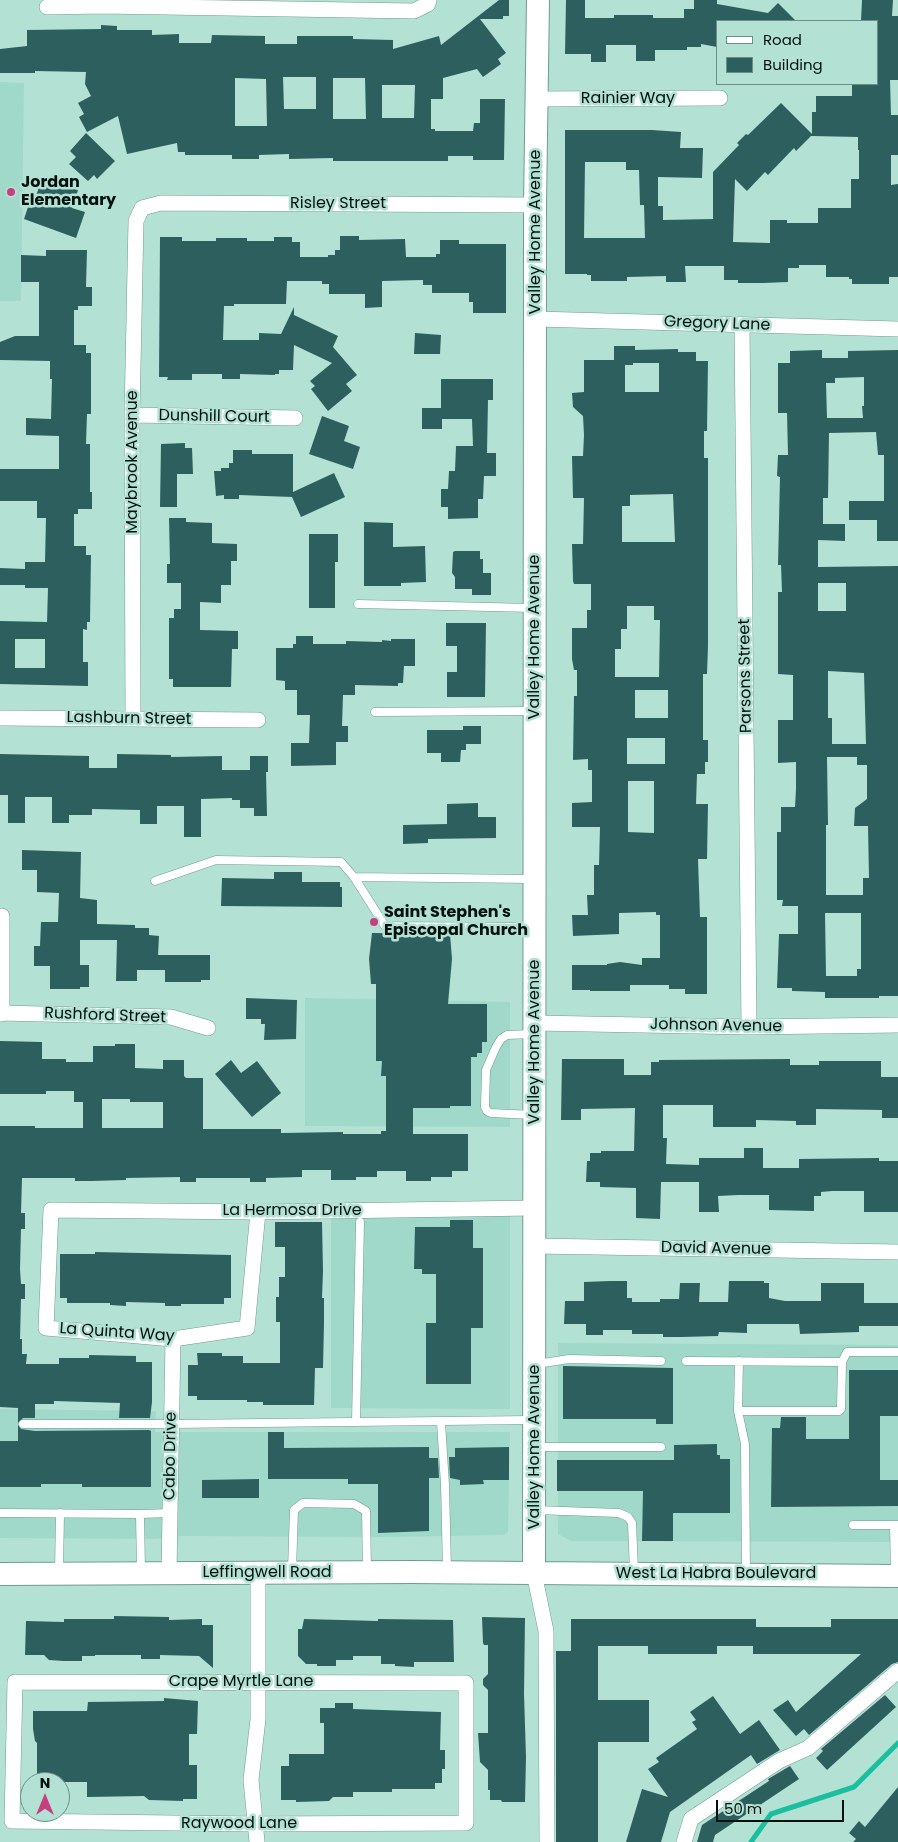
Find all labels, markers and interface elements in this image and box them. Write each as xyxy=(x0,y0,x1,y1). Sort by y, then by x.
legend xyxy=(716,20,878,85)
text: Road xyxy=(763,29,802,50)
text: Building xyxy=(763,54,823,75)
street label: Rainier Way xyxy=(581,89,675,109)
street label: Valley Home Avenue xyxy=(526,150,546,314)
place label: Jordan Elementary xyxy=(21,173,116,211)
marker: Jordan Elementary xyxy=(5,186,17,198)
street label: Risley Street xyxy=(290,194,386,214)
street label: Gregory Lane xyxy=(663,313,771,335)
street label: Maybrook Avenue xyxy=(123,390,143,534)
street label: Dunshill Court xyxy=(158,406,270,428)
street label: Valley Home Avenue xyxy=(525,555,545,719)
street label: Parsons Street xyxy=(735,619,757,733)
street label: Lashburn Street xyxy=(66,708,192,730)
place label: Saint Stephen's Episcopal Church xyxy=(384,903,528,941)
marker: Saint Stephen's Episcopal Church xyxy=(368,916,380,928)
street label: Valley Home Avenue xyxy=(525,960,545,1124)
street label: Rushford Street xyxy=(44,1004,166,1028)
street label: Johnson Avenue xyxy=(650,1015,782,1037)
street label: La Hermosa Drive xyxy=(222,1201,362,1221)
street label: David Avenue xyxy=(661,1238,771,1260)
street label: La Quinta Way xyxy=(59,1319,175,1347)
street label: Valley Home Avenue xyxy=(525,1365,545,1529)
street label: Cabo Drive xyxy=(161,1412,181,1500)
street label: Leffingwell Road xyxy=(202,1563,332,1583)
street label: West La Habra Boulevard xyxy=(616,1564,816,1584)
street label: Crape Myrtle Lane xyxy=(169,1672,313,1692)
north arrow xyxy=(20,1772,70,1822)
text: N xyxy=(40,1773,50,1793)
scale bar xyxy=(718,1790,846,1822)
text: 50 m xyxy=(724,1798,762,1819)
street label: Raywood Lane xyxy=(181,1814,297,1834)

